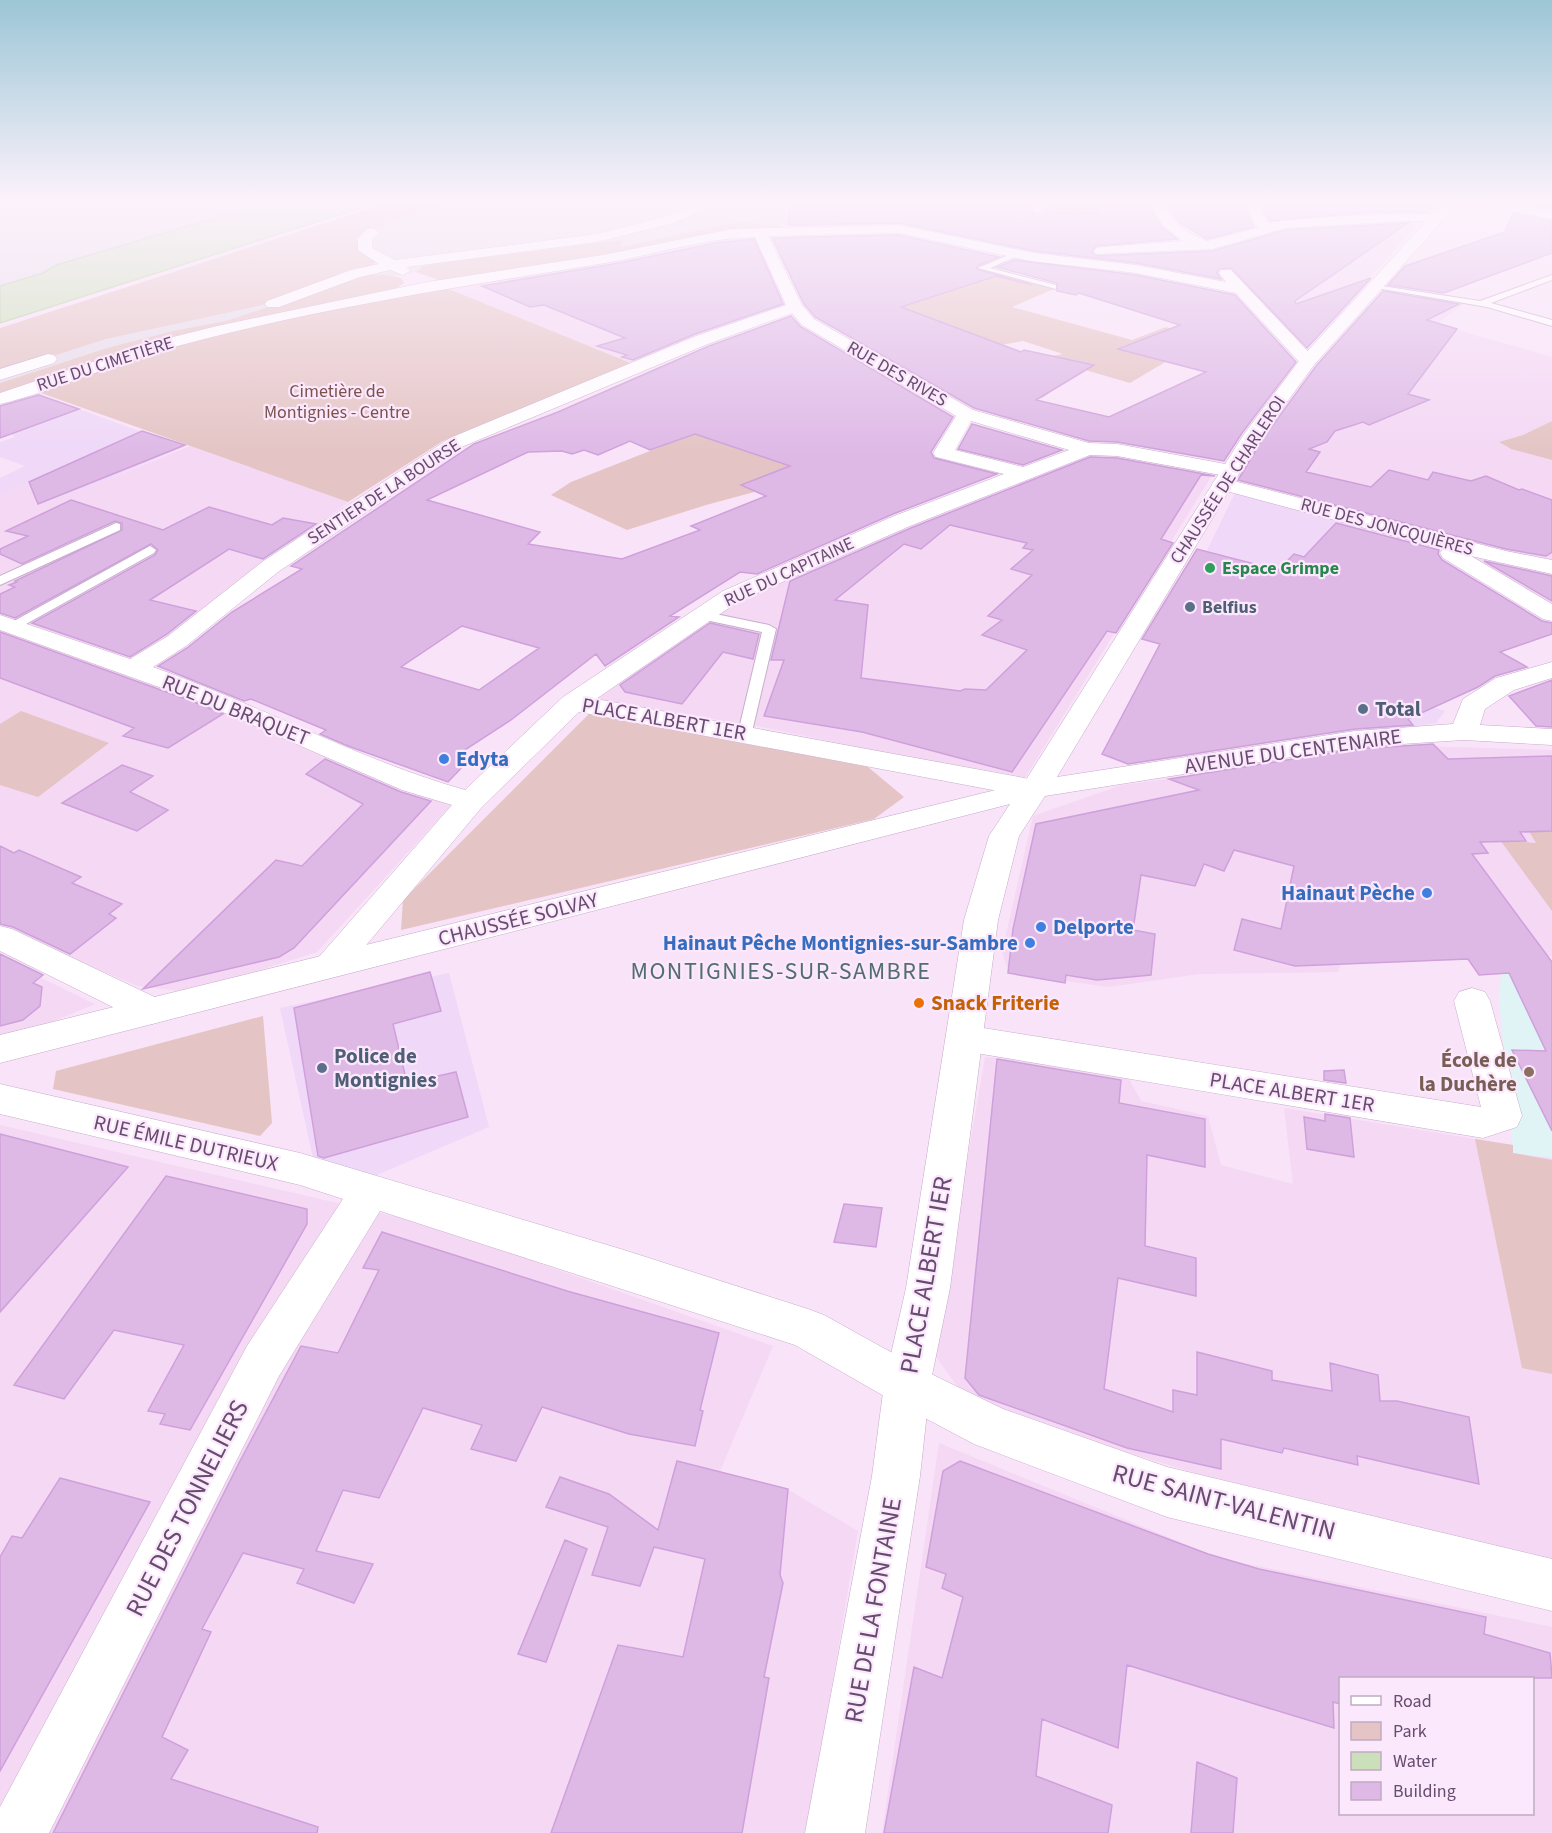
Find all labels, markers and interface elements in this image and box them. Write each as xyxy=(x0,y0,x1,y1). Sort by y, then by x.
street label: RUE DU CIMETIÈRE xyxy=(33,330,177,398)
street label: RUE DES RIVES xyxy=(842,335,952,413)
park label: Cimetière de Montignies - Centre xyxy=(264,379,410,425)
street label: CHAUSSÉE DE CHARLEROI xyxy=(1164,391,1292,569)
street label: SENTIER DE LA BOURSE xyxy=(303,433,465,551)
street label: RUE DES JONCQUIÈRES xyxy=(1298,492,1476,562)
street label: RUE DU CAPITAINE xyxy=(720,531,858,613)
place label: Espace Grimpe xyxy=(1222,556,1339,581)
marker: Espace Grimpe xyxy=(1203,561,1217,575)
place label: Belfius xyxy=(1202,595,1257,620)
marker: Belfius xyxy=(1183,600,1197,614)
street label: RUE DU BRAQUET xyxy=(158,667,314,753)
street label: PLACE ALBERT 1ER xyxy=(580,690,748,748)
place label: Total xyxy=(1375,694,1421,724)
marker: Total xyxy=(1356,702,1370,716)
street label: AVENUE DU CENTENAIRE xyxy=(1183,721,1403,781)
place label: Edyta xyxy=(456,744,509,774)
marker: Edyta xyxy=(437,752,451,766)
place label: Hainaut Pèche xyxy=(1281,878,1415,908)
street label: CHAUSSÉE SOLVAY xyxy=(435,884,602,953)
marker: Hainaut Pèche xyxy=(1420,886,1434,900)
place label: Delporte xyxy=(1053,912,1134,942)
marker: Delporte xyxy=(1034,920,1048,934)
place label: Hainaut Pêche Montignies-sur-Sambre xyxy=(663,928,1018,958)
marker: Hainaut Pêche Montignies-sur-Sambre xyxy=(1023,936,1037,950)
district label: MONTIGNIES-SUR-SAMBRE xyxy=(630,954,932,989)
place label: Snack Friterie xyxy=(931,988,1060,1018)
marker: Snack Friterie xyxy=(912,996,926,1010)
place label: Police de Montignies xyxy=(334,1041,437,1095)
place label: École de la Duchère xyxy=(1419,1045,1517,1099)
marker: Police de Montignies xyxy=(315,1061,329,1075)
street label: PLACE ALBERT 1ER xyxy=(1208,1064,1376,1120)
marker: École de la Duchère xyxy=(1522,1065,1536,1079)
street label: RUE ÉMILE DUTRIEUX xyxy=(91,1107,281,1179)
street label: PLACE ALBERT IER xyxy=(890,1173,962,1377)
street label: RUE DES TONNELIERS xyxy=(116,1393,258,1623)
street label: RUE SAINT-VALENTIN xyxy=(1108,1454,1340,1550)
street label: RUE DE LA FONTAINE xyxy=(835,1494,911,1726)
legend xyxy=(1339,1677,1534,1815)
text: Road xyxy=(1393,1689,1432,1714)
text: Park xyxy=(1393,1719,1427,1744)
text: Water xyxy=(1393,1749,1437,1774)
text: Building xyxy=(1393,1779,1456,1804)

